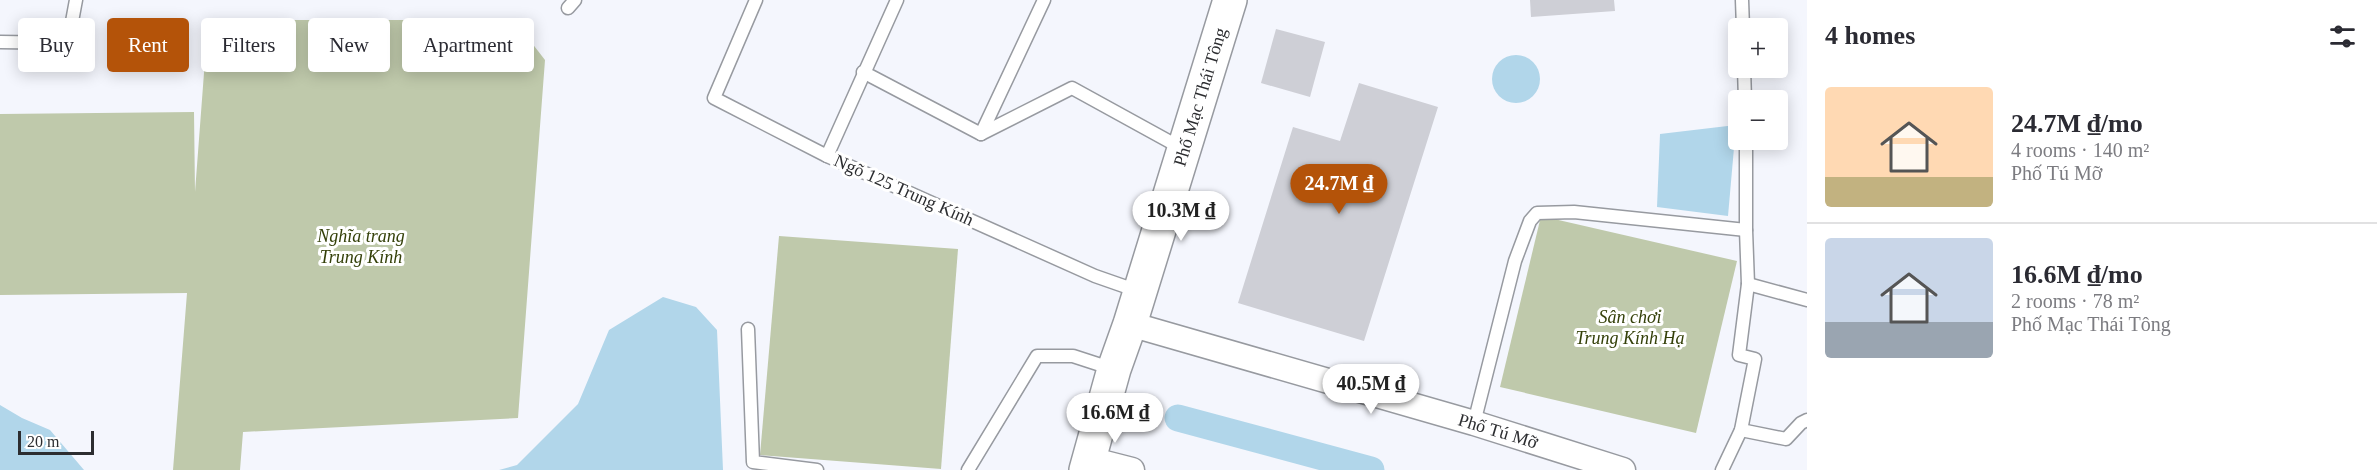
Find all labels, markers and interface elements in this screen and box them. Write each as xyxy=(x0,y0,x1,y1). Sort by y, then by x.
chip: Buy xyxy=(18,18,95,72)
chip: Rent xyxy=(107,18,189,72)
chip: Filters xyxy=(201,18,296,72)
chip: New xyxy=(308,18,390,72)
chip: Apartment xyxy=(402,18,534,72)
map controls xyxy=(1728,18,1788,150)
button: + xyxy=(1728,18,1788,78)
icon: filters xyxy=(2326,20,2359,53)
text: 4 homes xyxy=(1825,21,1915,50)
street label: Phố Mạc Thái Tông xyxy=(1169,25,1231,169)
button: − xyxy=(1728,90,1788,150)
text: 24.7M ₫/mo xyxy=(2011,109,2143,138)
icon: home xyxy=(1873,111,1945,183)
text: 4 rooms · 140 m² xyxy=(2011,139,2149,161)
street label: Ngõ 125 Trung Kính xyxy=(831,150,977,230)
text: Phố Tú Mỡ xyxy=(2011,162,2102,184)
pin: 24.7M ₫ xyxy=(1284,164,1394,215)
text: 24.7M ₫ xyxy=(1304,172,1374,194)
pin: 10.3M ₫ xyxy=(1126,191,1236,242)
text: 10.3M ₫ xyxy=(1146,199,1216,221)
park label: Nghĩa trang Trung Kính xyxy=(316,226,405,267)
text: 16.6M ₫/mo xyxy=(2011,260,2143,289)
icon: home xyxy=(1873,262,1945,334)
text: 2 rooms · 78 m² xyxy=(2011,290,2139,312)
park label: Sân chơi Trung Kính Hạ xyxy=(1575,307,1685,348)
text: Phố Mạc Thái Tông xyxy=(2011,313,2171,335)
pin: 40.5M ₫ xyxy=(1316,364,1426,415)
text: 40.5M ₫ xyxy=(1336,372,1406,394)
pin: 16.6M ₫ xyxy=(1060,393,1170,444)
text: 16.6M ₫ xyxy=(1080,401,1150,423)
street label: Phố Tú Mỡ xyxy=(1456,409,1541,453)
scale bar xyxy=(18,428,94,456)
text: 20 m xyxy=(27,433,59,450)

